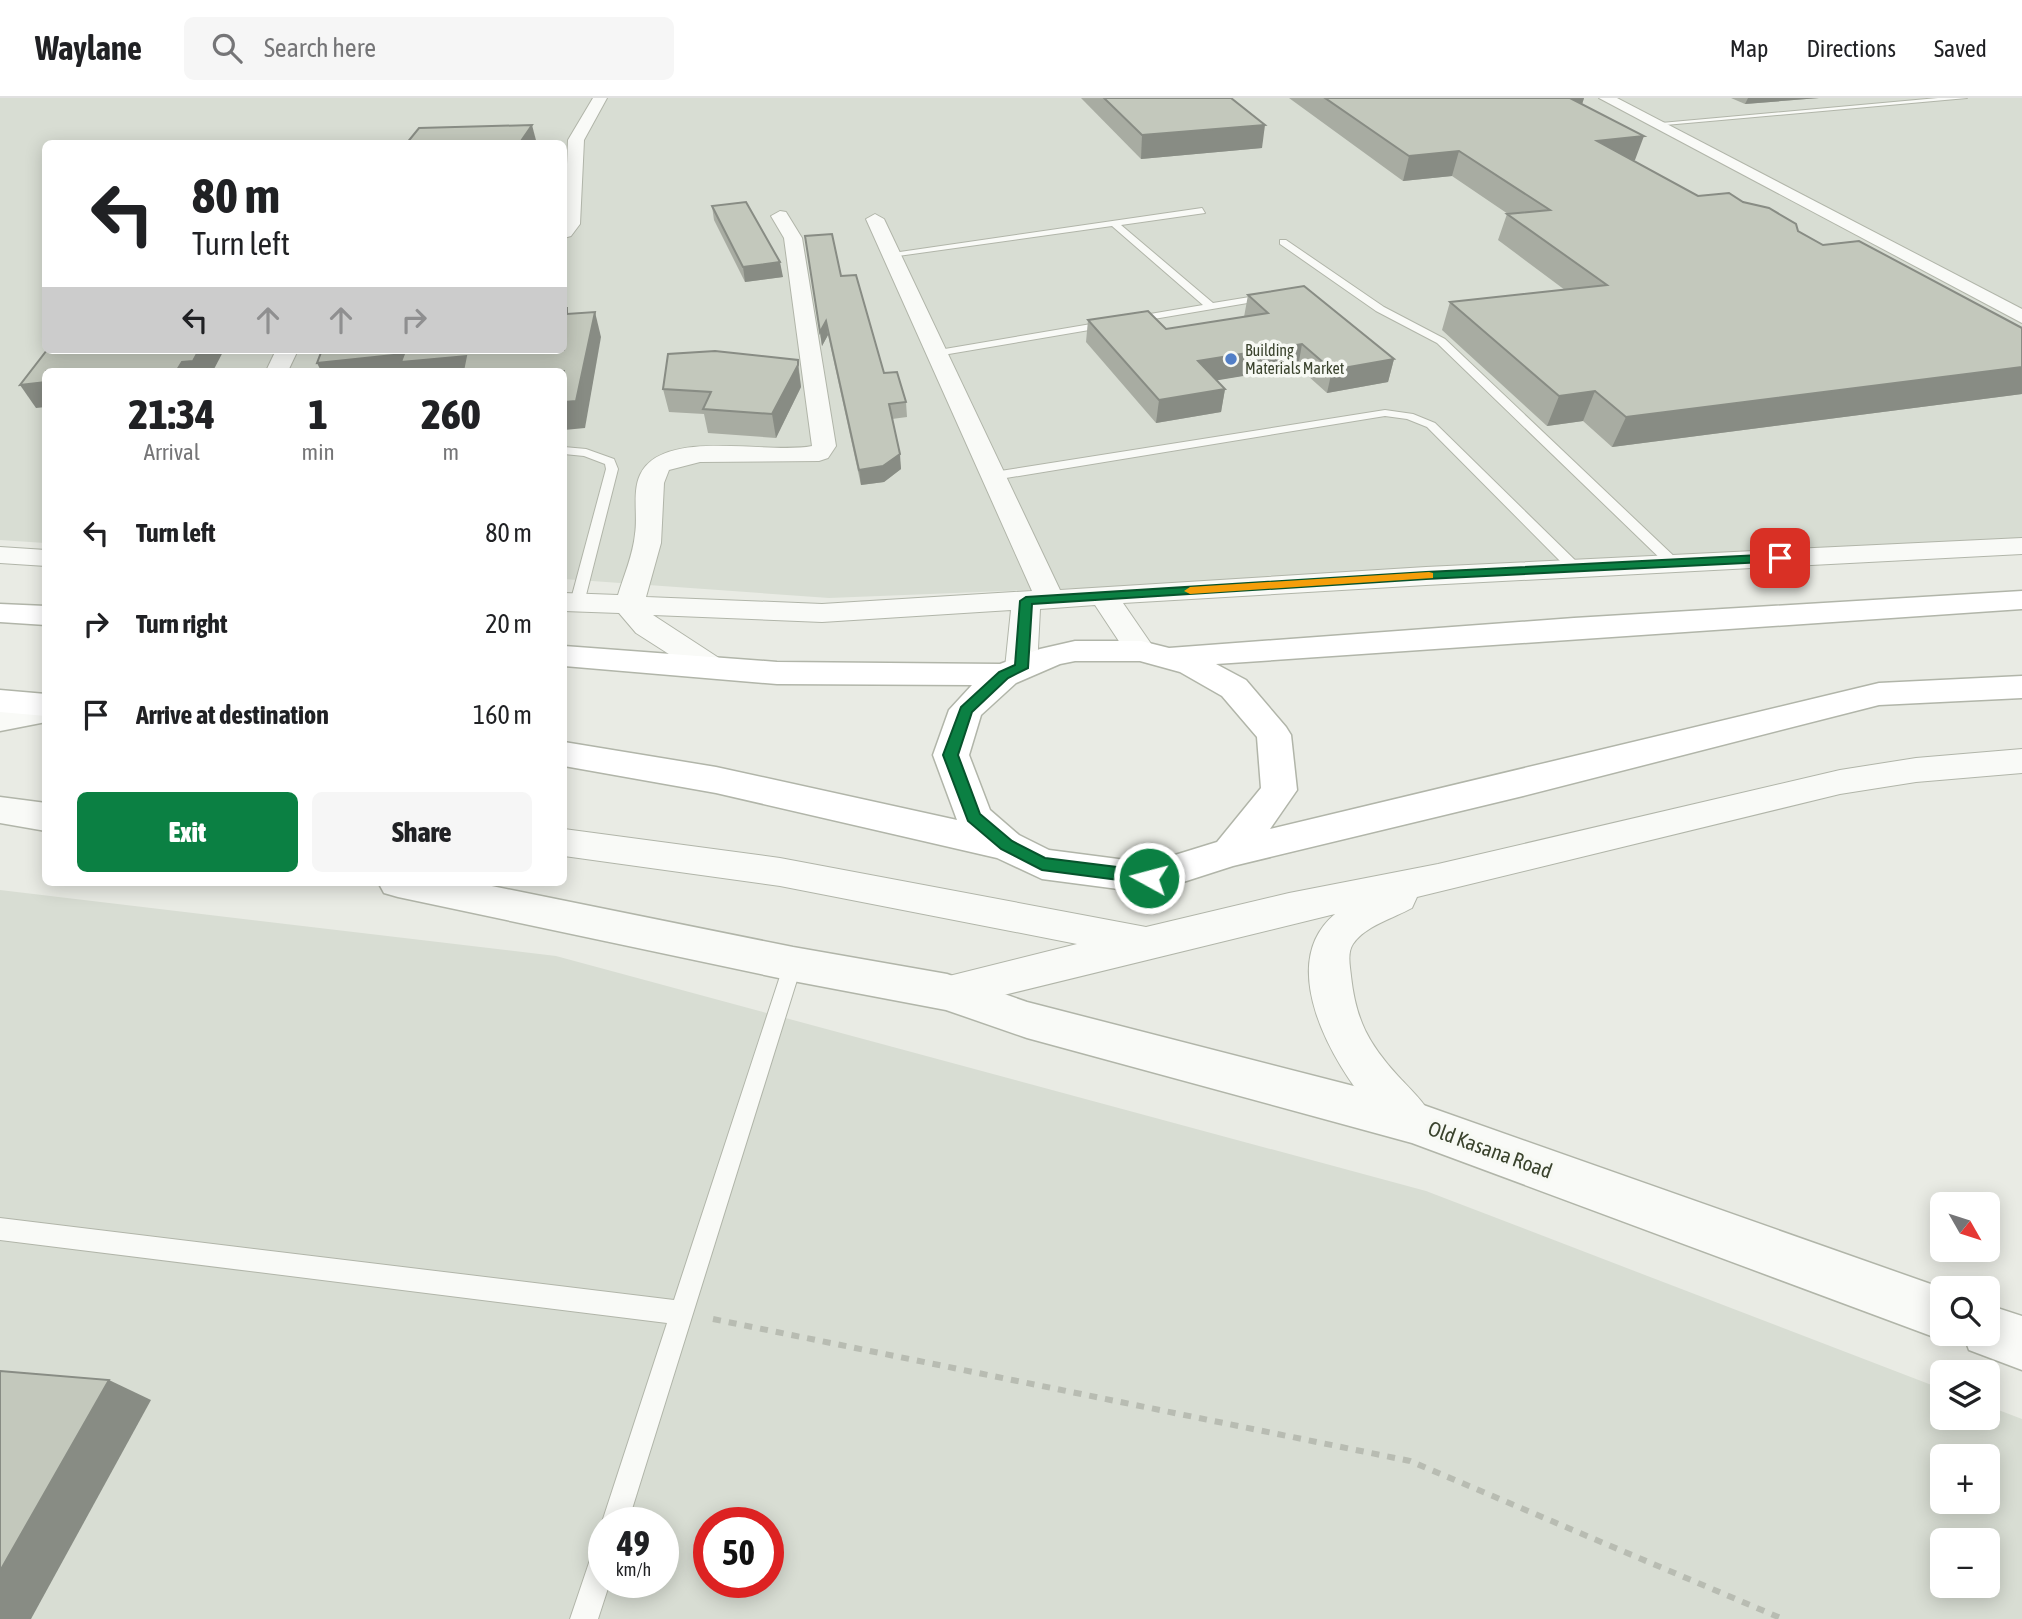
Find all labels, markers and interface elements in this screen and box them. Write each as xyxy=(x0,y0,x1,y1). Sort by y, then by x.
search box xyxy=(184,17,674,80)
text: Waylane xyxy=(35,29,142,67)
icon: search xyxy=(208,29,246,67)
text: Search here xyxy=(264,33,376,63)
text: Map xyxy=(1730,35,1768,62)
text: Directions xyxy=(1806,35,1896,62)
text: Saved xyxy=(1934,35,1987,62)
text: 80 m xyxy=(192,167,280,223)
icon: left xyxy=(77,168,168,259)
text: Turn left xyxy=(192,225,290,262)
icon: left xyxy=(176,301,214,339)
icon: ahead xyxy=(249,301,287,339)
icon: ahead xyxy=(322,301,360,339)
icon: right xyxy=(395,301,433,339)
place label: Building Materials Market xyxy=(1245,341,1345,377)
marker: Building Materials Market xyxy=(1223,351,1239,367)
text: 21:34 xyxy=(129,390,215,438)
text: 1 xyxy=(308,390,328,438)
text: 260 xyxy=(421,390,480,438)
text: Arrival xyxy=(144,439,200,465)
text: min xyxy=(302,439,335,465)
text: m xyxy=(443,439,459,465)
icon: left xyxy=(77,514,115,552)
text: Turn left xyxy=(136,518,216,548)
text: 80 m xyxy=(485,518,532,548)
pin xyxy=(1750,528,1810,588)
icon: arrive xyxy=(1761,539,1799,577)
icon: right xyxy=(77,605,115,643)
text: Turn right xyxy=(136,609,227,639)
text: 20 m xyxy=(485,609,532,639)
icon: arrive xyxy=(77,696,115,734)
text: Arrive at destination xyxy=(136,700,329,730)
text: 160 m xyxy=(473,700,532,730)
button: Exit xyxy=(77,792,298,872)
button: Share xyxy=(312,792,532,872)
position arrow xyxy=(1112,841,1186,915)
street label: Old Kasana Road xyxy=(1425,1116,1556,1183)
north arrow xyxy=(1930,1192,2000,1262)
map controls xyxy=(1930,1192,2000,1598)
button: search xyxy=(1930,1276,2000,1346)
button: layers xyxy=(1930,1360,2000,1430)
button: + xyxy=(1930,1444,2000,1514)
speed limit sign: 50 xyxy=(693,1507,784,1598)
text: 49 xyxy=(617,1523,650,1563)
button: − xyxy=(1930,1528,2000,1598)
text: km/h xyxy=(616,1559,651,1580)

